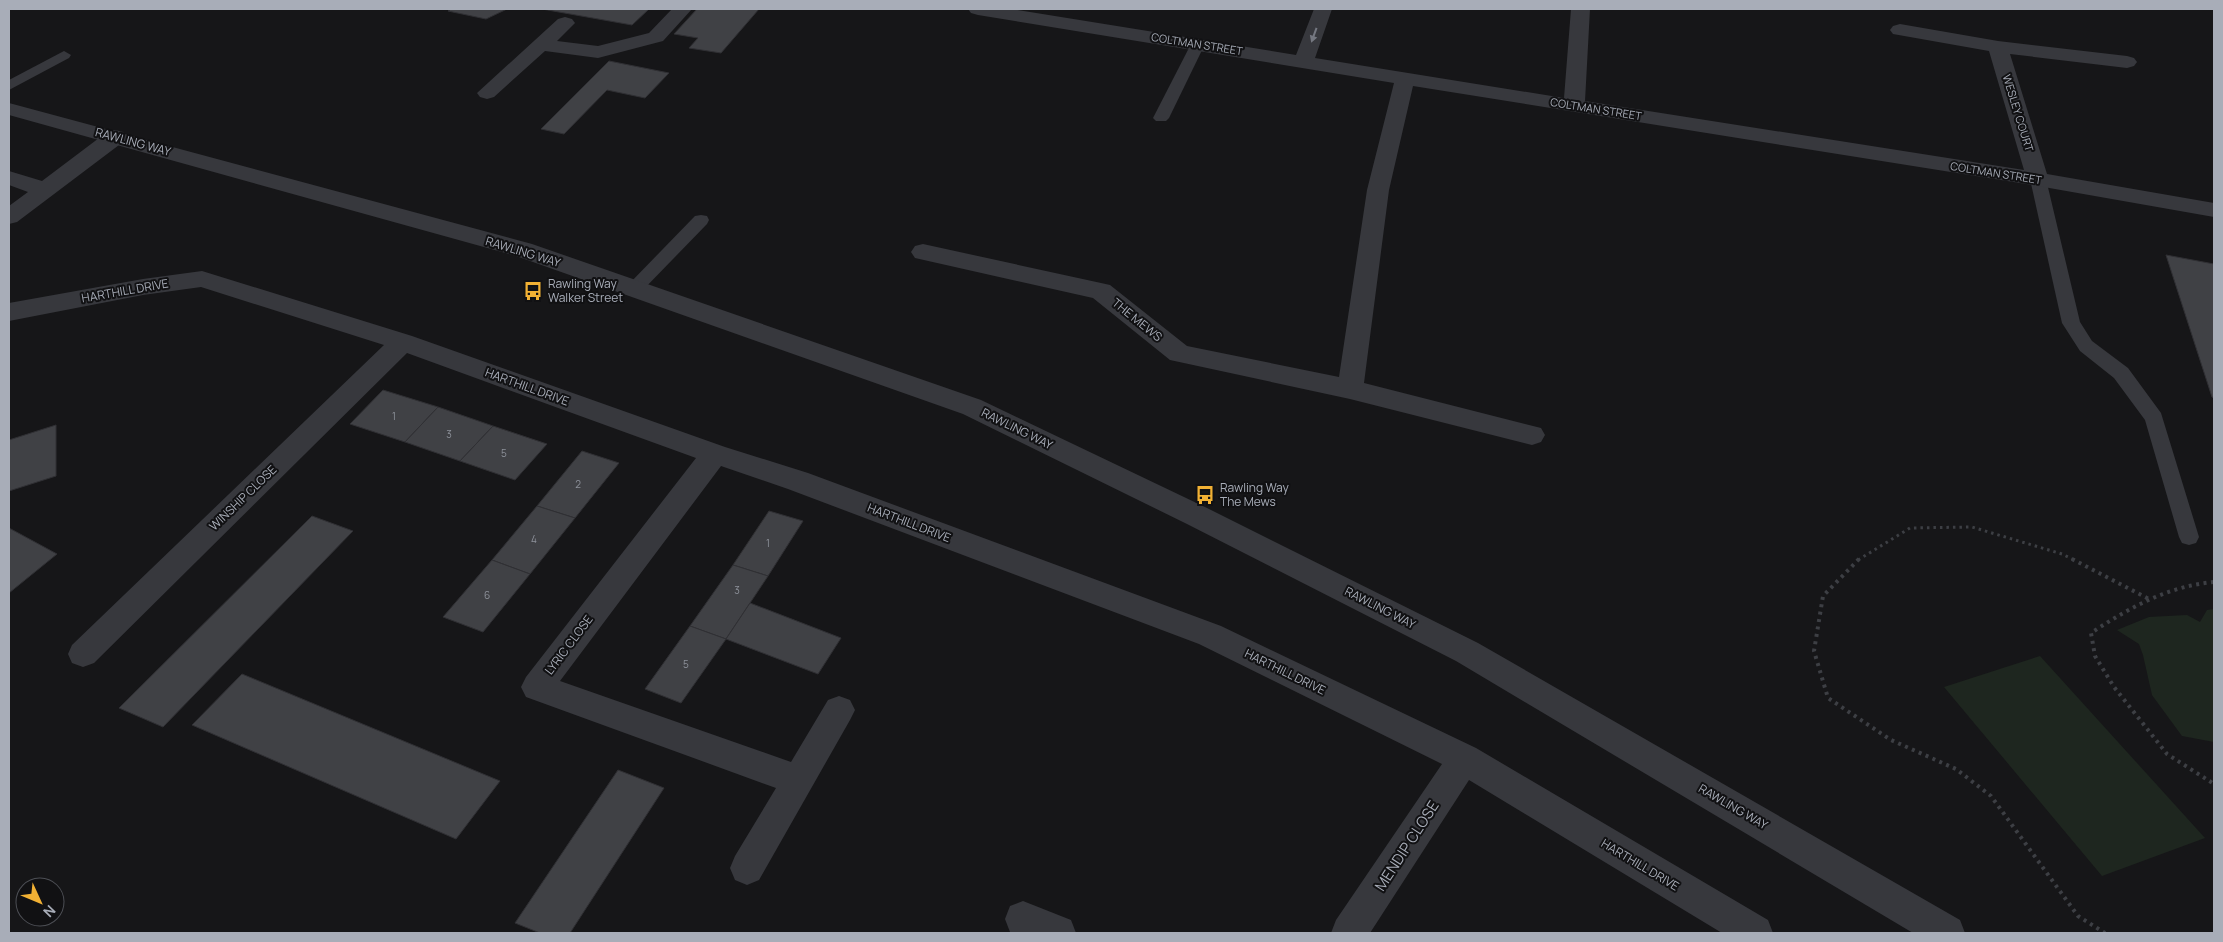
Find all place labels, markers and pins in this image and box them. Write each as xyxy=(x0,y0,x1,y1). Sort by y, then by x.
place label: Rawling Way Walker Street xyxy=(548,275,623,306)
bus stop icon: Rawling Way Walker Street xyxy=(522,280,544,302)
place label: Rawling Way The Mews xyxy=(1220,479,1289,510)
bus stop icon: Rawling Way The Mews xyxy=(1194,484,1216,506)

